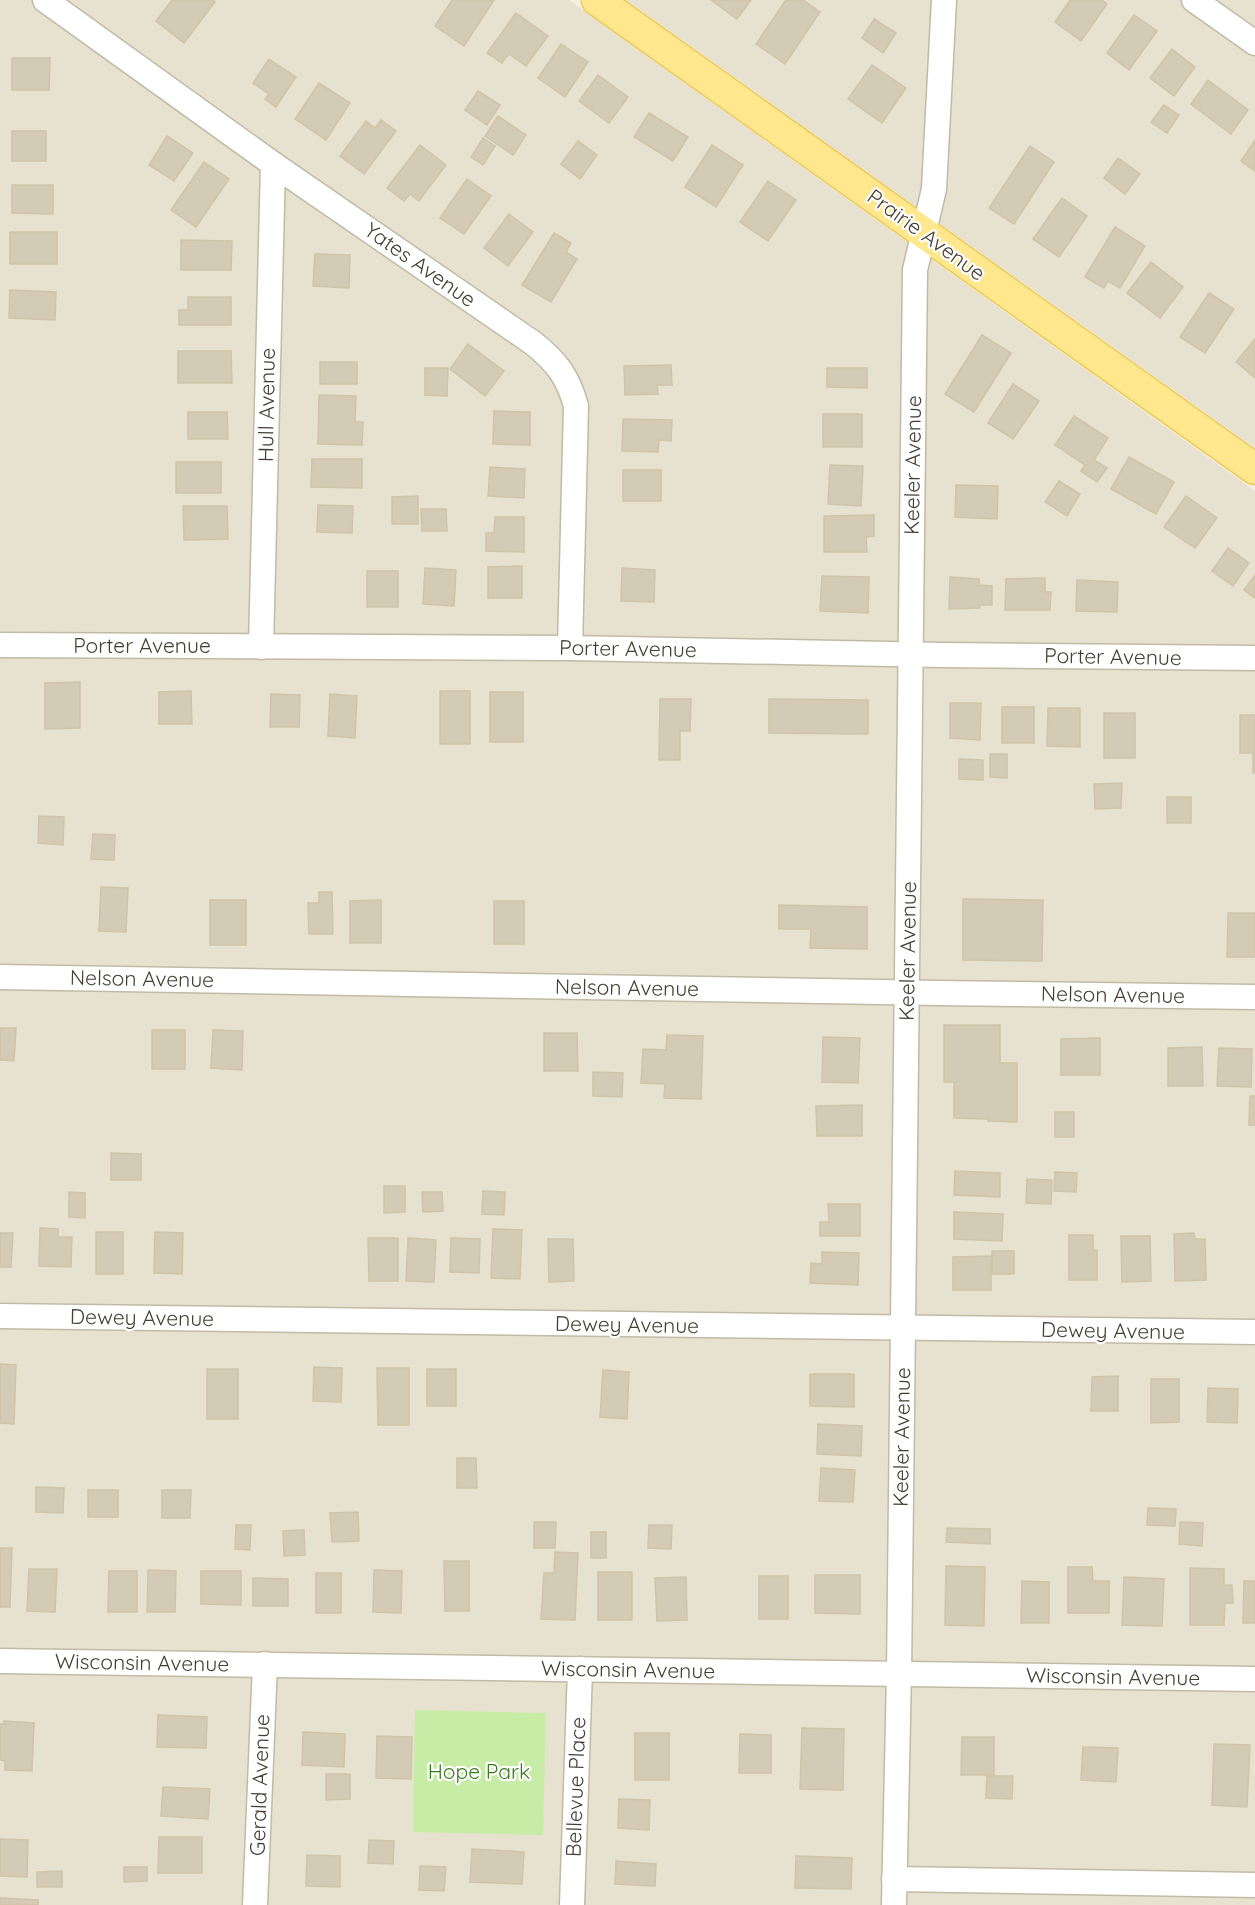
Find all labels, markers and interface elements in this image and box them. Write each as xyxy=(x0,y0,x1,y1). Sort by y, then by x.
street label: Prairie Avenue xyxy=(862,183,991,286)
street label: Yates Avenue xyxy=(360,216,481,312)
street label: Hull Avenue xyxy=(252,348,280,462)
street label: Keeler Avenue xyxy=(898,395,926,535)
street label: Porter Avenue xyxy=(73,632,211,658)
street label: Porter Avenue xyxy=(559,634,697,662)
street label: Porter Avenue xyxy=(1044,642,1182,670)
street label: Keeler Avenue xyxy=(893,881,921,1021)
street label: Nelson Avenue xyxy=(70,964,214,992)
street label: Nelson Avenue xyxy=(555,973,699,1001)
street label: Nelson Avenue xyxy=(1041,980,1185,1008)
street label: Dewey Avenue xyxy=(70,1303,214,1331)
street label: Dewey Avenue xyxy=(555,1310,699,1338)
street label: Dewey Avenue xyxy=(1041,1316,1185,1344)
street label: Keeler Avenue xyxy=(887,1367,915,1507)
street label: Wisconsin Avenue xyxy=(55,1647,229,1677)
street label: Wisconsin Avenue xyxy=(541,1654,715,1684)
street label: Wisconsin Avenue xyxy=(1026,1661,1200,1691)
street label: Gerald Avenue xyxy=(244,1714,274,1856)
street label: Bellevue Place xyxy=(560,1716,590,1857)
park label: Hope Park xyxy=(428,1758,530,1784)

